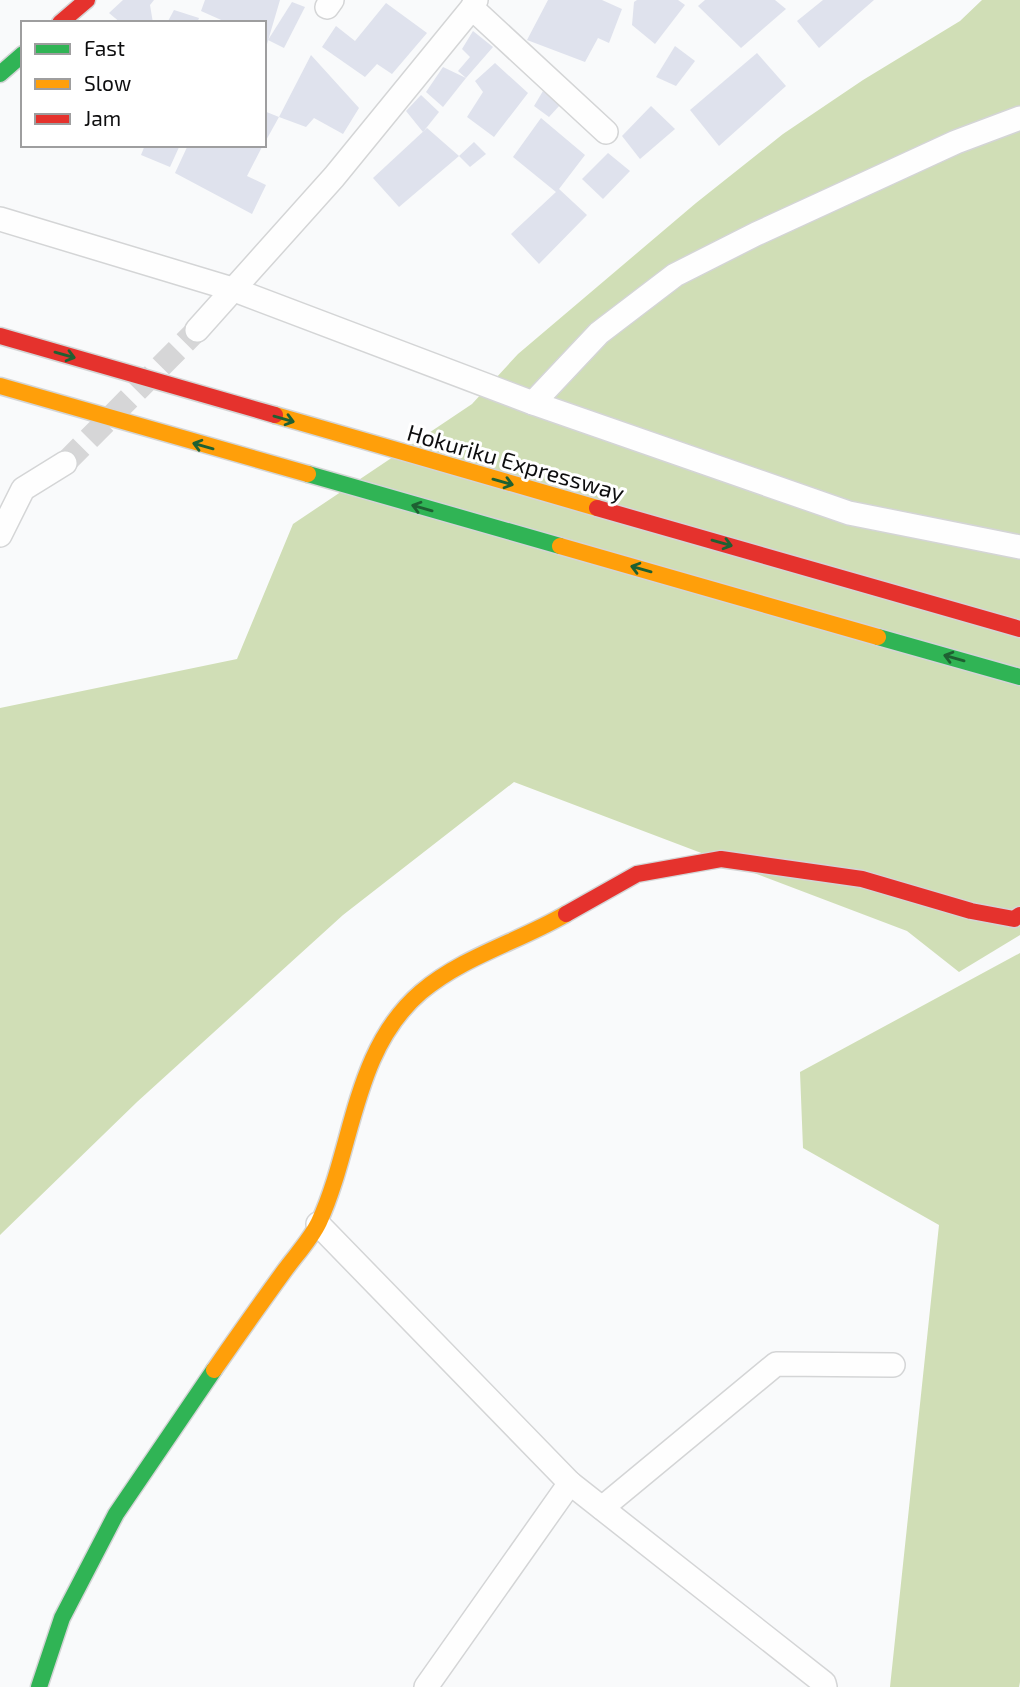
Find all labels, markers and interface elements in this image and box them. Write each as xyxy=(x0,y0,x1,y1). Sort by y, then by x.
legend xyxy=(21,21,266,147)
text: Fast xyxy=(84,35,125,60)
text: Slow xyxy=(84,70,131,95)
text: Jam xyxy=(84,105,121,130)
one-way arrow xyxy=(54,350,76,363)
one-way arrow xyxy=(272,413,295,426)
street label: Hokuriku Expressway xyxy=(404,418,628,506)
one-way arrow xyxy=(193,438,215,451)
one-way arrow xyxy=(491,476,513,489)
one-way arrow xyxy=(412,500,434,513)
one-way arrow xyxy=(710,538,732,551)
one-way arrow xyxy=(631,562,653,575)
one-way arrow xyxy=(944,651,966,664)

